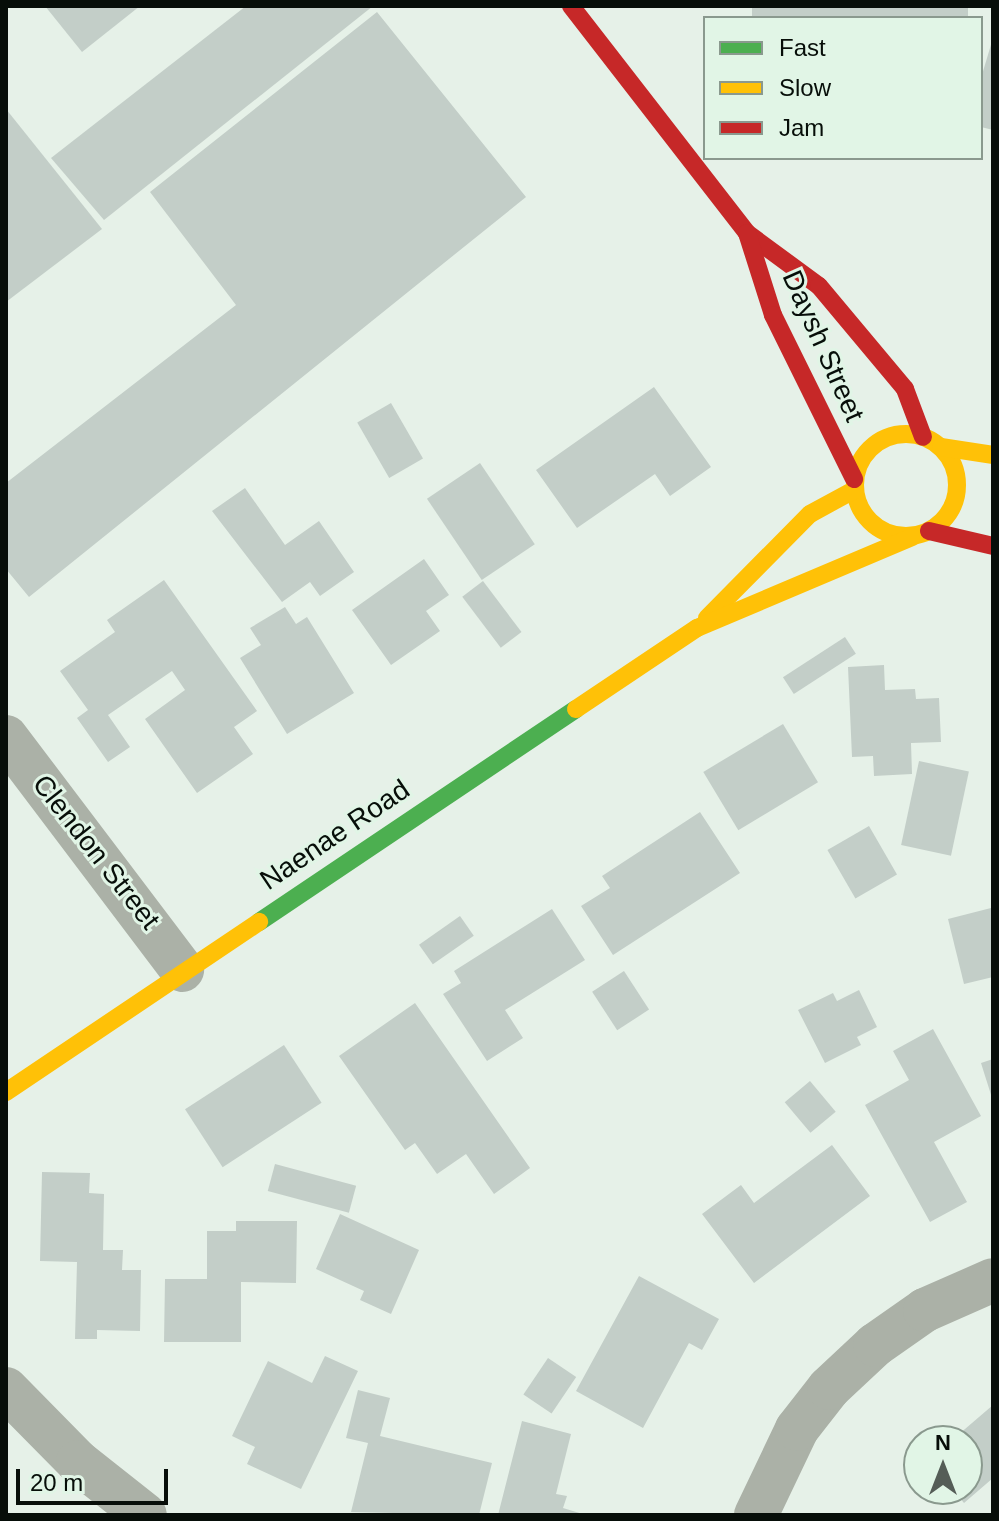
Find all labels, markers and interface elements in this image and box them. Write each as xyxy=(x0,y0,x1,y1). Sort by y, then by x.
legend xyxy=(703,16,983,160)
text: Fast xyxy=(779,34,826,61)
text: Slow xyxy=(779,74,831,101)
text: Jam xyxy=(779,114,824,141)
street label: Daysh Street xyxy=(775,265,871,427)
street label: Clendon Street xyxy=(25,768,167,936)
street label: Naenae Road xyxy=(254,773,416,897)
north arrow xyxy=(903,1425,983,1505)
text: N xyxy=(935,1430,951,1455)
scale bar xyxy=(20,1453,172,1503)
text: 20 m xyxy=(30,1469,83,1496)

